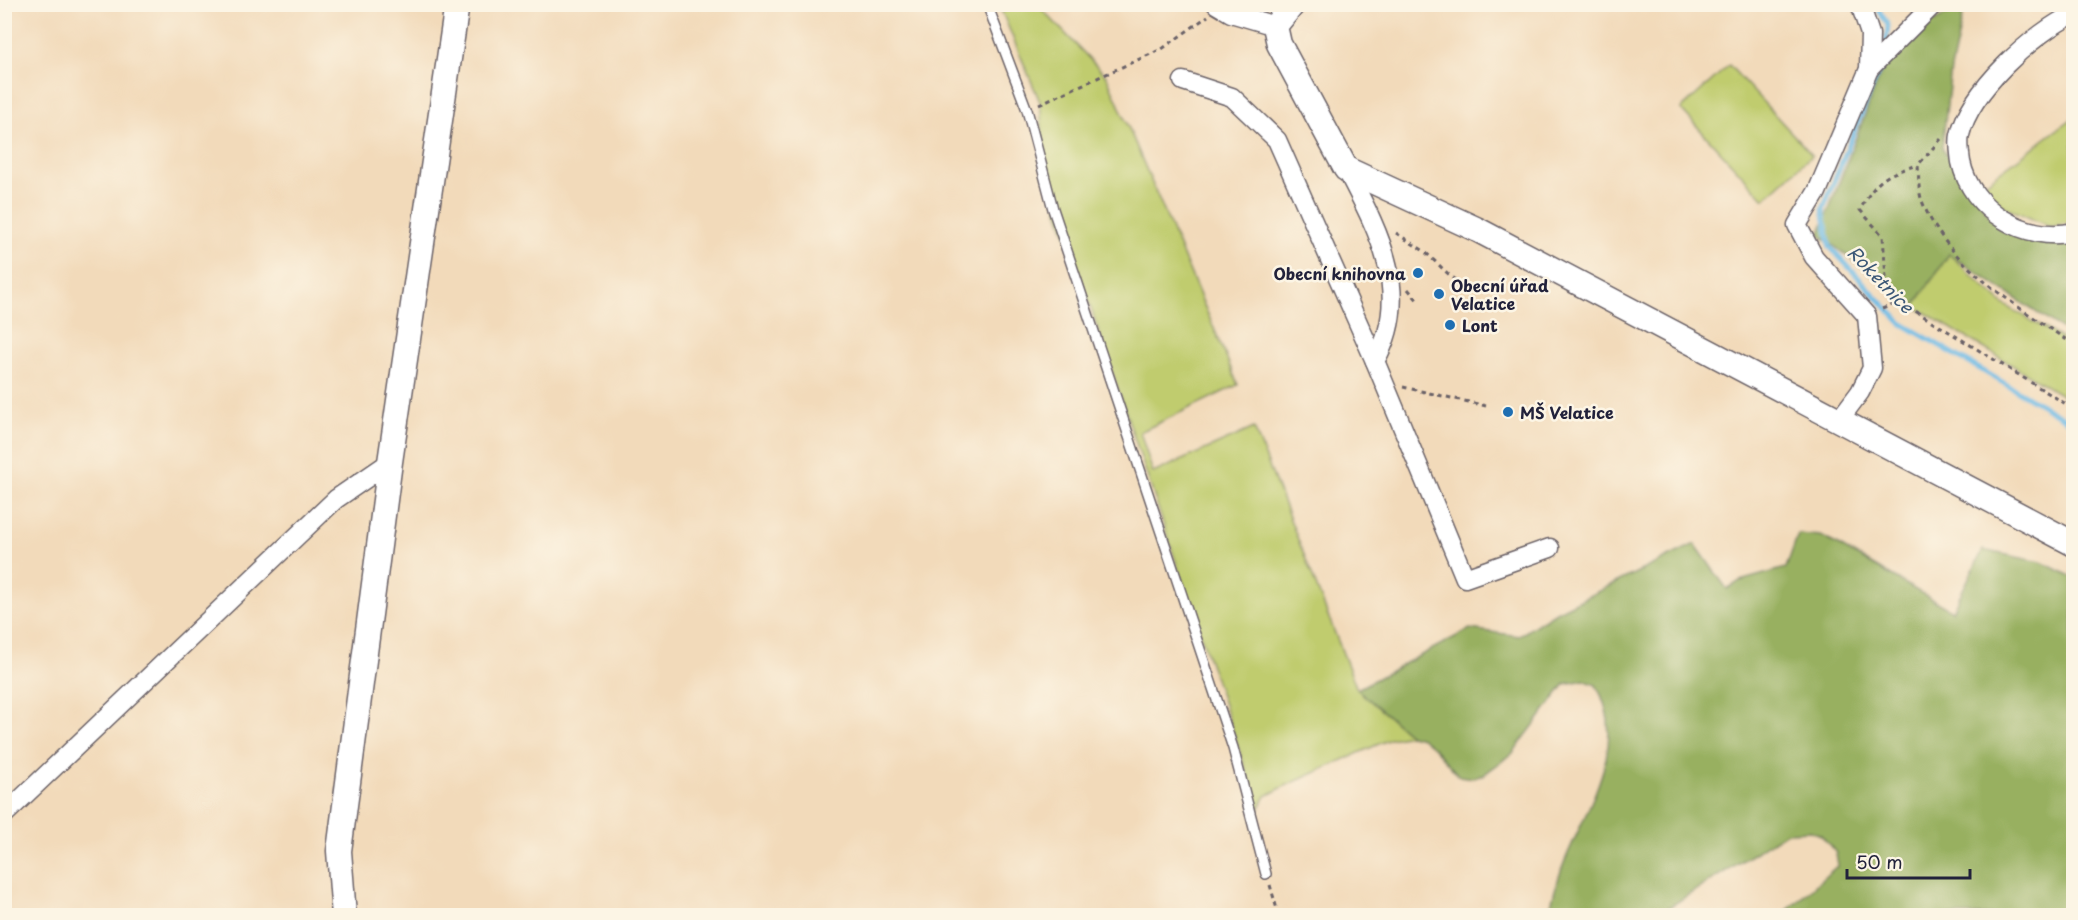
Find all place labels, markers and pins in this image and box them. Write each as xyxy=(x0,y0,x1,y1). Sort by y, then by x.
place label: Obecní knihovna xyxy=(1273,261,1406,285)
marker: Obecní knihovna xyxy=(1411,266,1425,280)
place label: Obecní úřad Velatice xyxy=(1451,273,1549,315)
marker: Obecní úřad Velatice xyxy=(1432,287,1446,301)
place label: Lont xyxy=(1462,313,1498,337)
marker: Lont xyxy=(1443,318,1457,332)
place label: MŠ Velatice xyxy=(1520,400,1614,424)
marker: MŠ Velatice xyxy=(1501,405,1515,419)

